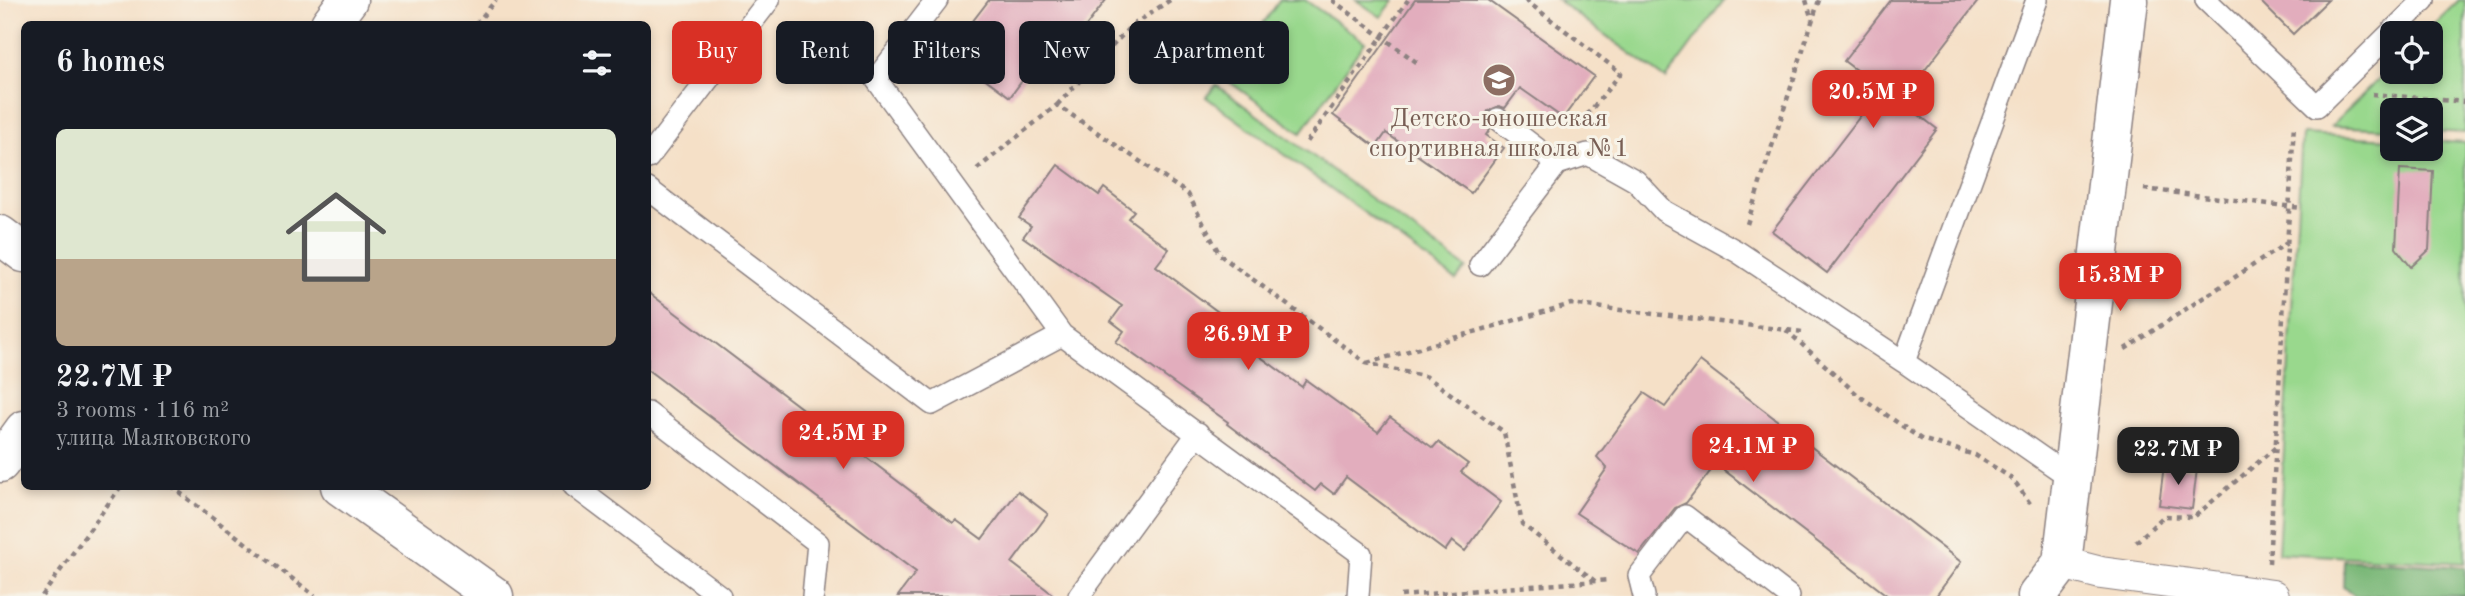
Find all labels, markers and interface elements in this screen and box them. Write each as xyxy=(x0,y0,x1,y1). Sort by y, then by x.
chip: Buy xyxy=(672,21,762,84)
chip: Rent xyxy=(776,21,874,84)
chip: Filters xyxy=(888,21,1005,84)
chip: New xyxy=(1019,21,1115,84)
chip: Apartment xyxy=(1129,21,1289,84)
map controls xyxy=(2380,21,2443,161)
button: locate xyxy=(2380,21,2443,84)
icon: filters xyxy=(578,44,616,82)
text: 6 homes xyxy=(56,48,165,78)
school or university icon: Детско-юношеская спортивная школа №1 xyxy=(1480,61,1518,99)
pin: 20.5M ₽ xyxy=(1808,71,1938,130)
text: 20.5M ₽ xyxy=(1828,81,1918,104)
button: layers xyxy=(2380,98,2443,161)
place label: Детско-юношеская спортивная школа №1 xyxy=(1369,106,1629,162)
icon: home xyxy=(273,174,399,300)
pin: 15.3M ₽ xyxy=(2055,254,2185,313)
text: 15.3M ₽ xyxy=(2075,264,2165,287)
pin: 26.9M ₽ xyxy=(1183,312,1313,372)
text: 26.9M ₽ xyxy=(1203,323,1293,346)
text: 22.7M ₽ xyxy=(56,363,173,393)
text: 3 rooms · 116 m² xyxy=(56,399,229,422)
pin: 24.5M ₽ xyxy=(778,412,908,471)
text: 24.5M ₽ xyxy=(798,422,888,445)
pin: 24.1M ₽ xyxy=(1688,424,1818,484)
text: улица Маяковского xyxy=(56,427,251,450)
pin: 22.7M ₽ xyxy=(2113,428,2243,487)
text: 24.1M ₽ xyxy=(1708,435,1798,458)
text: 22.7M ₽ xyxy=(2133,438,2223,461)

